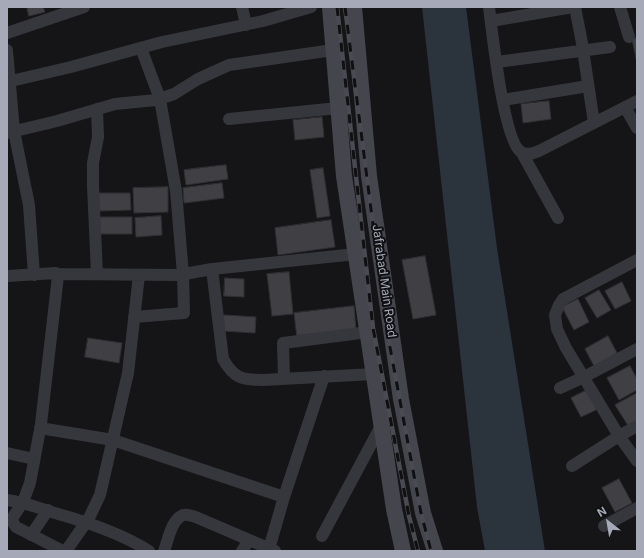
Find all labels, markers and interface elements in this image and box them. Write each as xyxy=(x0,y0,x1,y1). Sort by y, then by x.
street label: Jafrabad Main Road xyxy=(369,224,399,338)
north arrow xyxy=(588,502,628,542)
text: N xyxy=(595,504,609,520)

